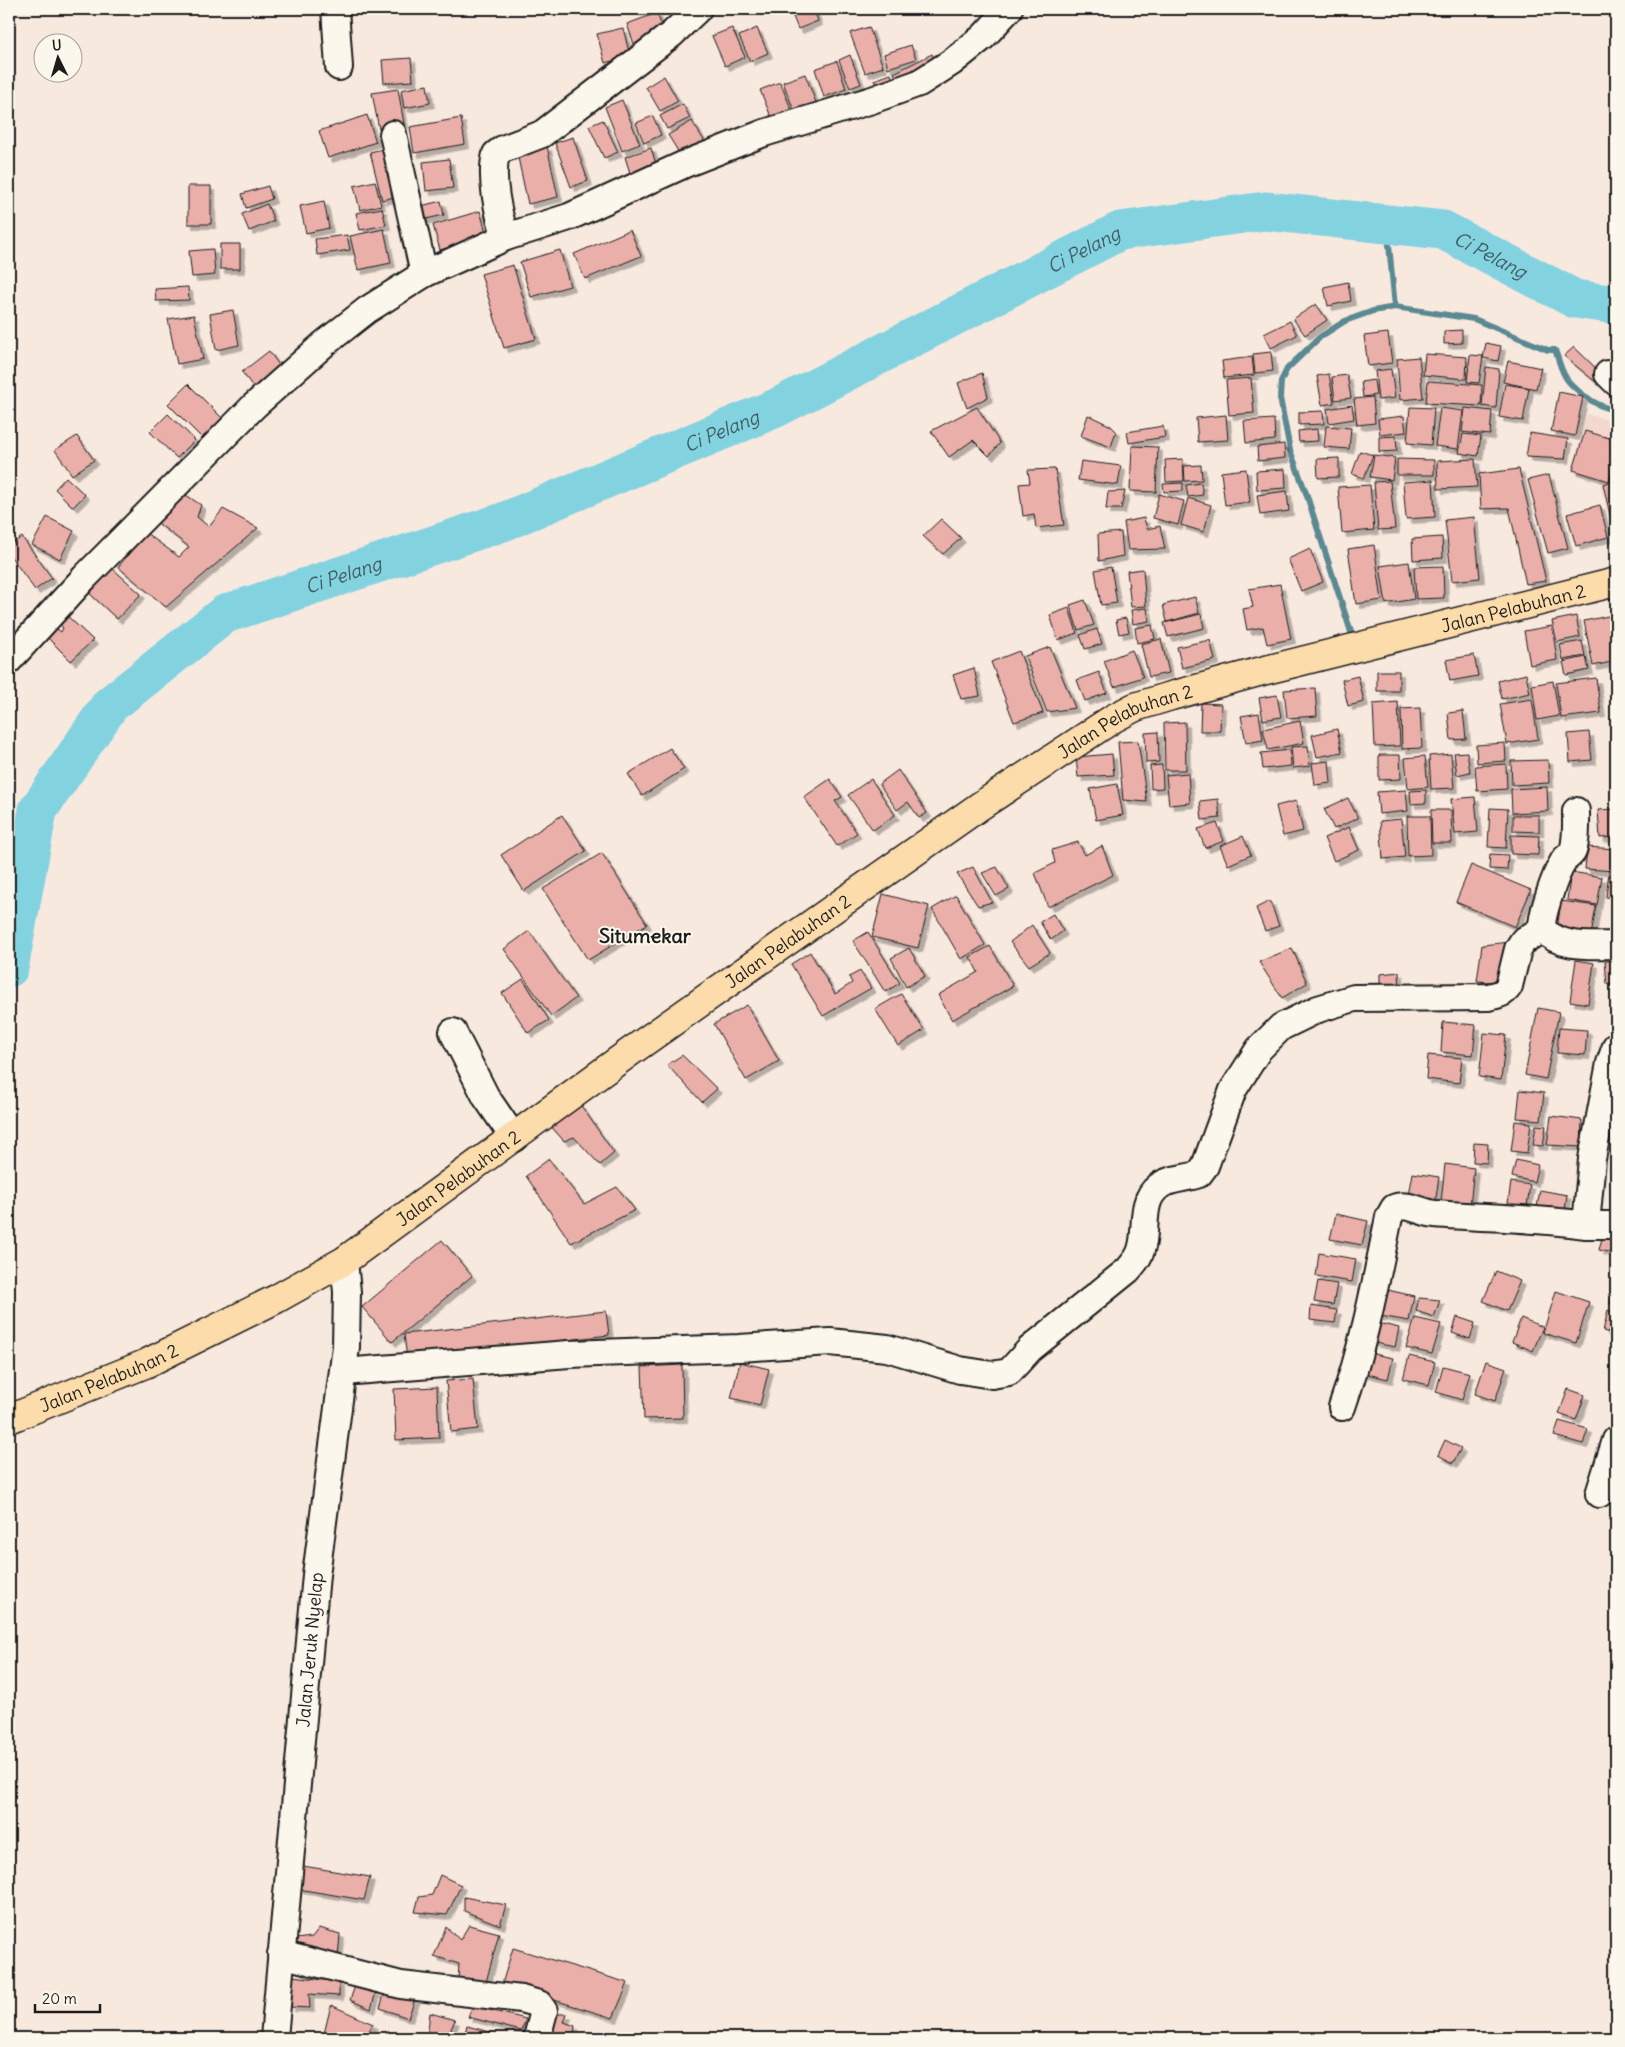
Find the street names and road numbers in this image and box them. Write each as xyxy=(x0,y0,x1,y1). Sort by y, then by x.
street label: Jalan Pelabuhan 2 xyxy=(1439,579,1588,637)
street label: Jalan Pelabuhan 2 xyxy=(1053,679,1195,763)
street label: Jalan Pelabuhan 2 xyxy=(720,889,855,993)
street label: Jalan Pelabuhan 2 xyxy=(391,1125,525,1231)
street label: Jalan Pelabuhan 2 xyxy=(36,1338,182,1417)
street label: Jalan Jeruk Nyelap xyxy=(291,1571,328,1728)

